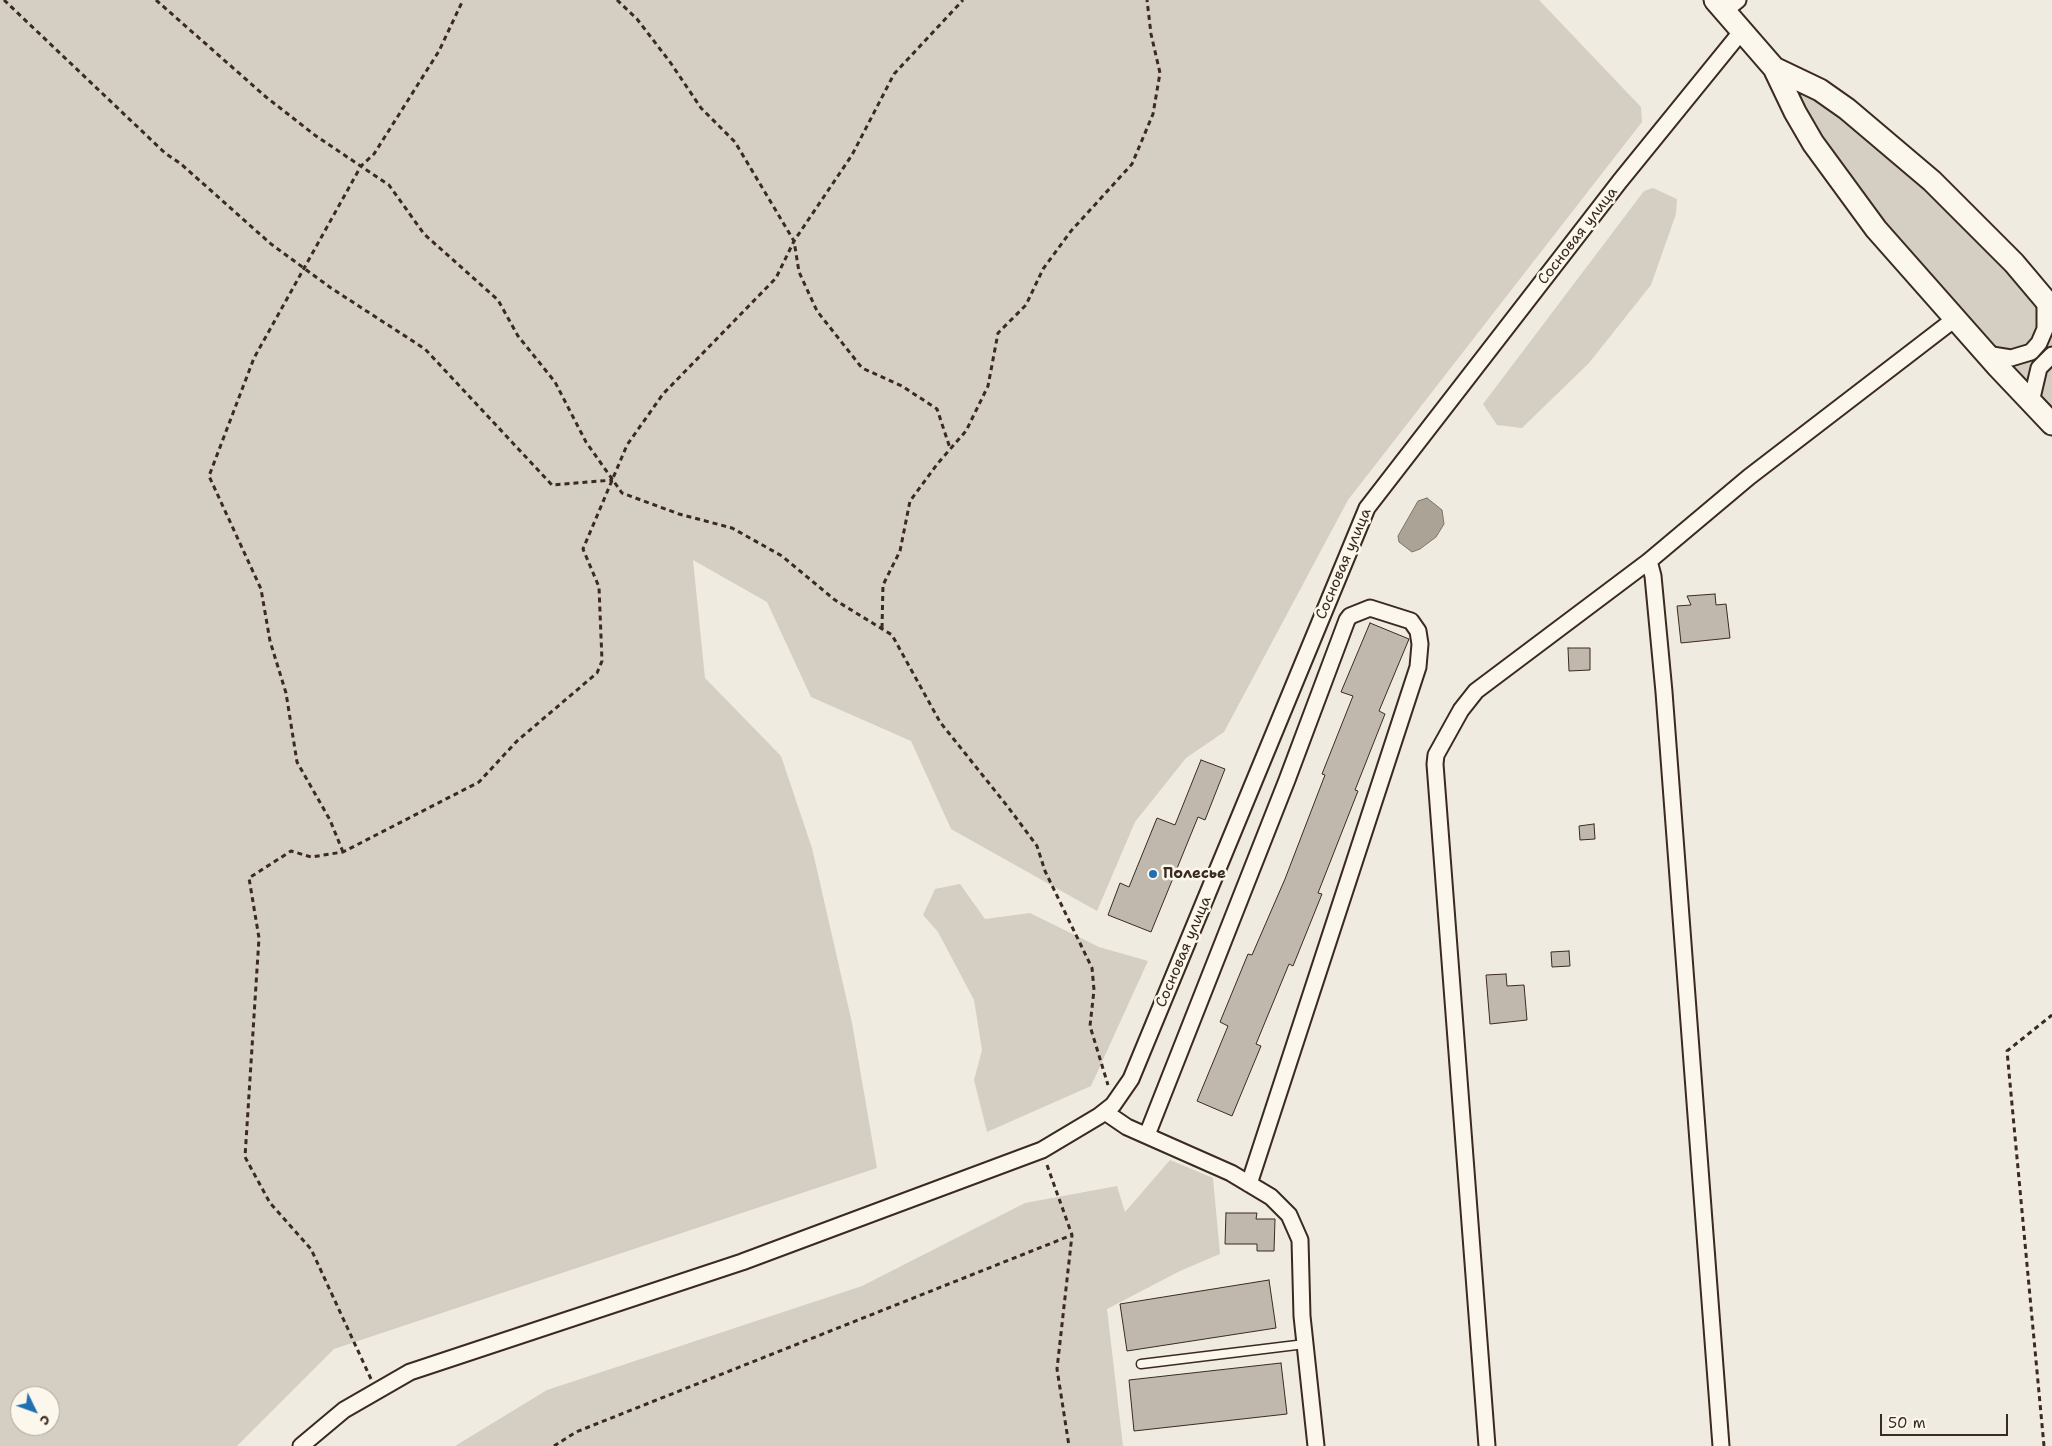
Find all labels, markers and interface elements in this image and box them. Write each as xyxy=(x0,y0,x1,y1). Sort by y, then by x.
street label: Сосновая улица xyxy=(1534,184,1622,288)
street label: Сосновая улица xyxy=(1312,506,1376,622)
place label: Полесье xyxy=(1163,865,1226,883)
marker: Полесье xyxy=(1147,868,1159,880)
street label: Сосновая улица xyxy=(1152,894,1216,1010)
north arrow xyxy=(10,1386,60,1436)
scale bar xyxy=(1882,1404,2010,1436)
text: С xyxy=(36,1411,55,1430)
text: 50 m xyxy=(1888,1413,1926,1433)

